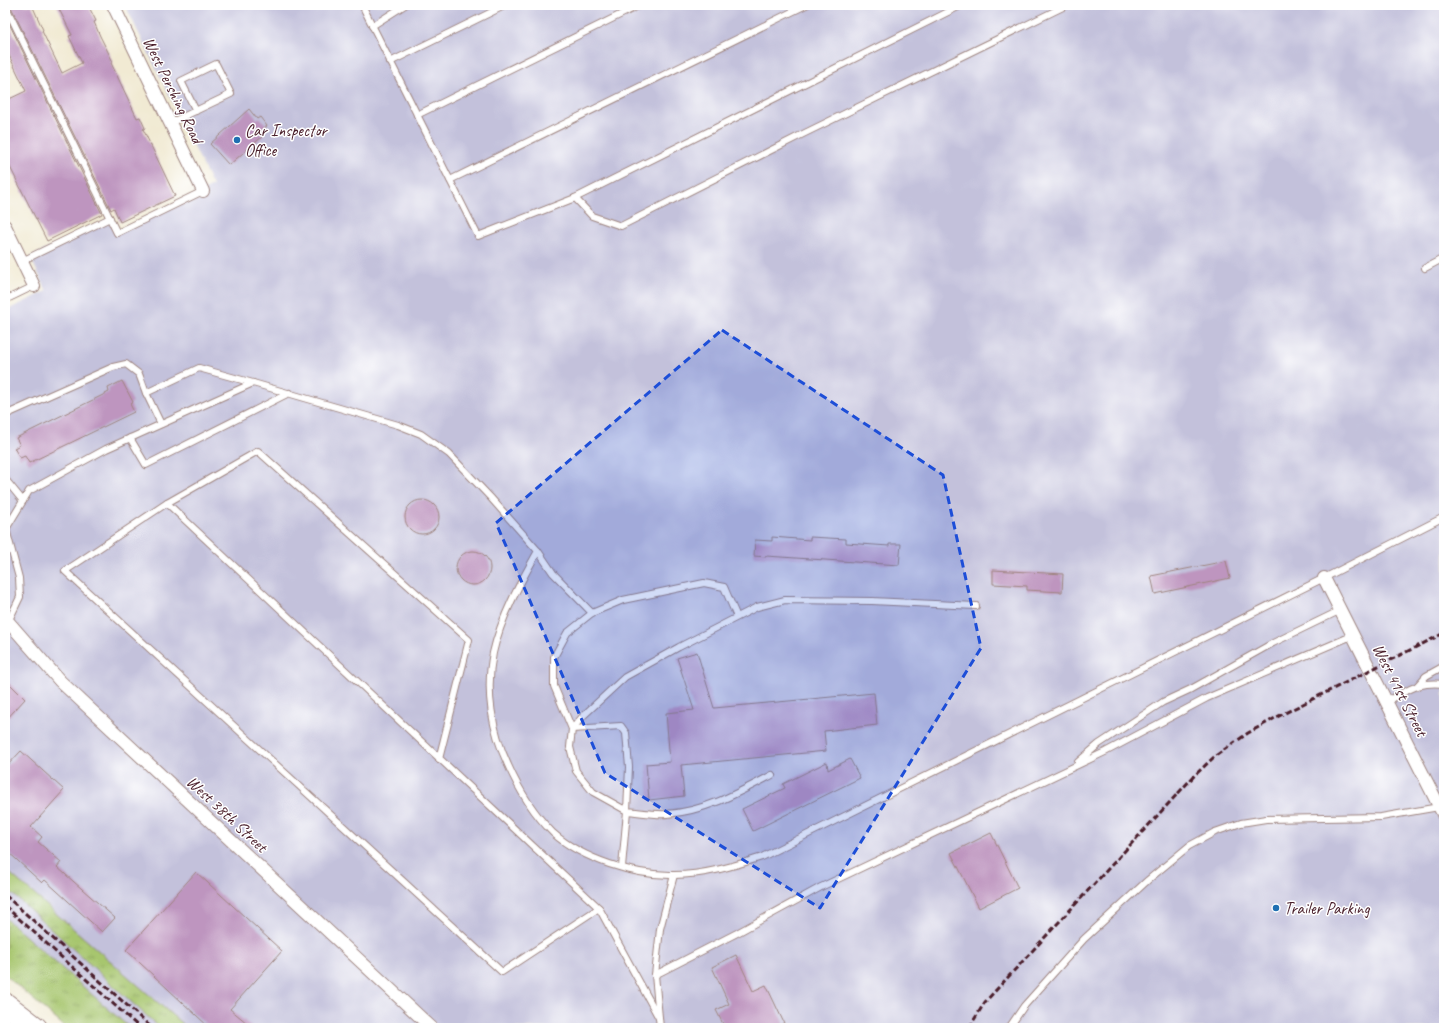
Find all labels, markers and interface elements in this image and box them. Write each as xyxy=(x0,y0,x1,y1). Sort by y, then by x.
street label: West Pershing Road xyxy=(138,33,209,150)
place label: Car Inspector Office xyxy=(245,120,328,161)
marker: Car Inspector Office xyxy=(232,135,242,145)
street label: West 41st Street xyxy=(1368,640,1433,742)
street label: West 38th Street xyxy=(182,771,274,858)
place label: Trailer Parking xyxy=(1284,898,1370,919)
marker: Trailer Parking xyxy=(1271,903,1281,913)

